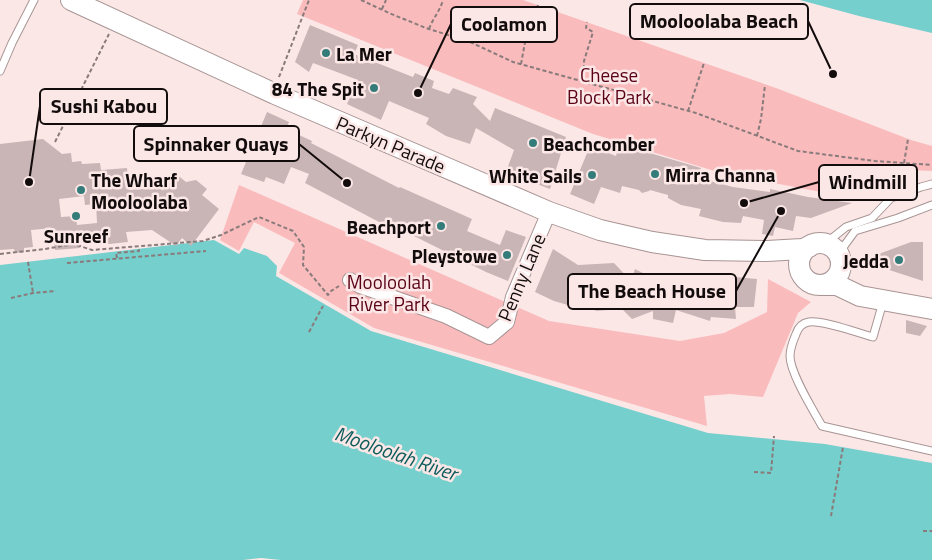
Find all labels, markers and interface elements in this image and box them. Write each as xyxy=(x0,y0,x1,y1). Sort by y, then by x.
callout: Mooloolaba Beach xyxy=(630,4,808,39)
text: Mooloolaba Beach xyxy=(640,5,798,36)
callout: Coolamon xyxy=(451,7,557,42)
text: Coolamon xyxy=(461,8,547,39)
place label: La Mer xyxy=(336,39,392,68)
marker: La Mer xyxy=(320,47,332,59)
park label: Cheese Block Park xyxy=(567,60,651,111)
place label: 84 The Spit xyxy=(272,74,364,103)
marker: 84 The Spit xyxy=(368,82,380,94)
callout: Sushi Kabou xyxy=(40,89,167,124)
text: Sushi Kabou xyxy=(51,90,157,121)
street label: Parkyn Parade xyxy=(332,108,450,180)
callout: Spinnaker Quays xyxy=(134,126,299,161)
text: Spinnaker Quays xyxy=(144,128,288,159)
place label: Beachcomber xyxy=(543,129,655,158)
marker: Beachcomber xyxy=(527,137,539,149)
place label: Mirra Channa xyxy=(665,160,776,189)
place label: White Sails xyxy=(489,161,582,190)
place label: The Wharf Mooloolaba xyxy=(91,165,188,216)
callout: Windmill xyxy=(819,165,917,200)
text: Windmill xyxy=(829,166,907,197)
marker: Mirra Channa xyxy=(649,168,661,180)
marker: White Sails xyxy=(586,169,598,181)
marker: The Wharf Mooloolaba xyxy=(75,184,87,196)
marker: Sunreef xyxy=(70,210,82,222)
place label: Beachport xyxy=(347,212,431,241)
marker: Beachport xyxy=(435,220,447,232)
place label: Sunreef xyxy=(44,221,109,250)
street label: Penny Lane xyxy=(490,229,552,325)
place label: Pleystowe xyxy=(411,241,497,270)
place label: Jedda xyxy=(843,246,889,275)
marker: Pleystowe xyxy=(501,249,513,261)
marker: Jedda xyxy=(893,254,905,266)
park label: Mooloolah River Park xyxy=(347,267,431,318)
callout: The Beach House xyxy=(568,274,736,309)
text: The Beach House xyxy=(578,275,726,306)
water label: Mooloolah River xyxy=(331,418,464,489)

